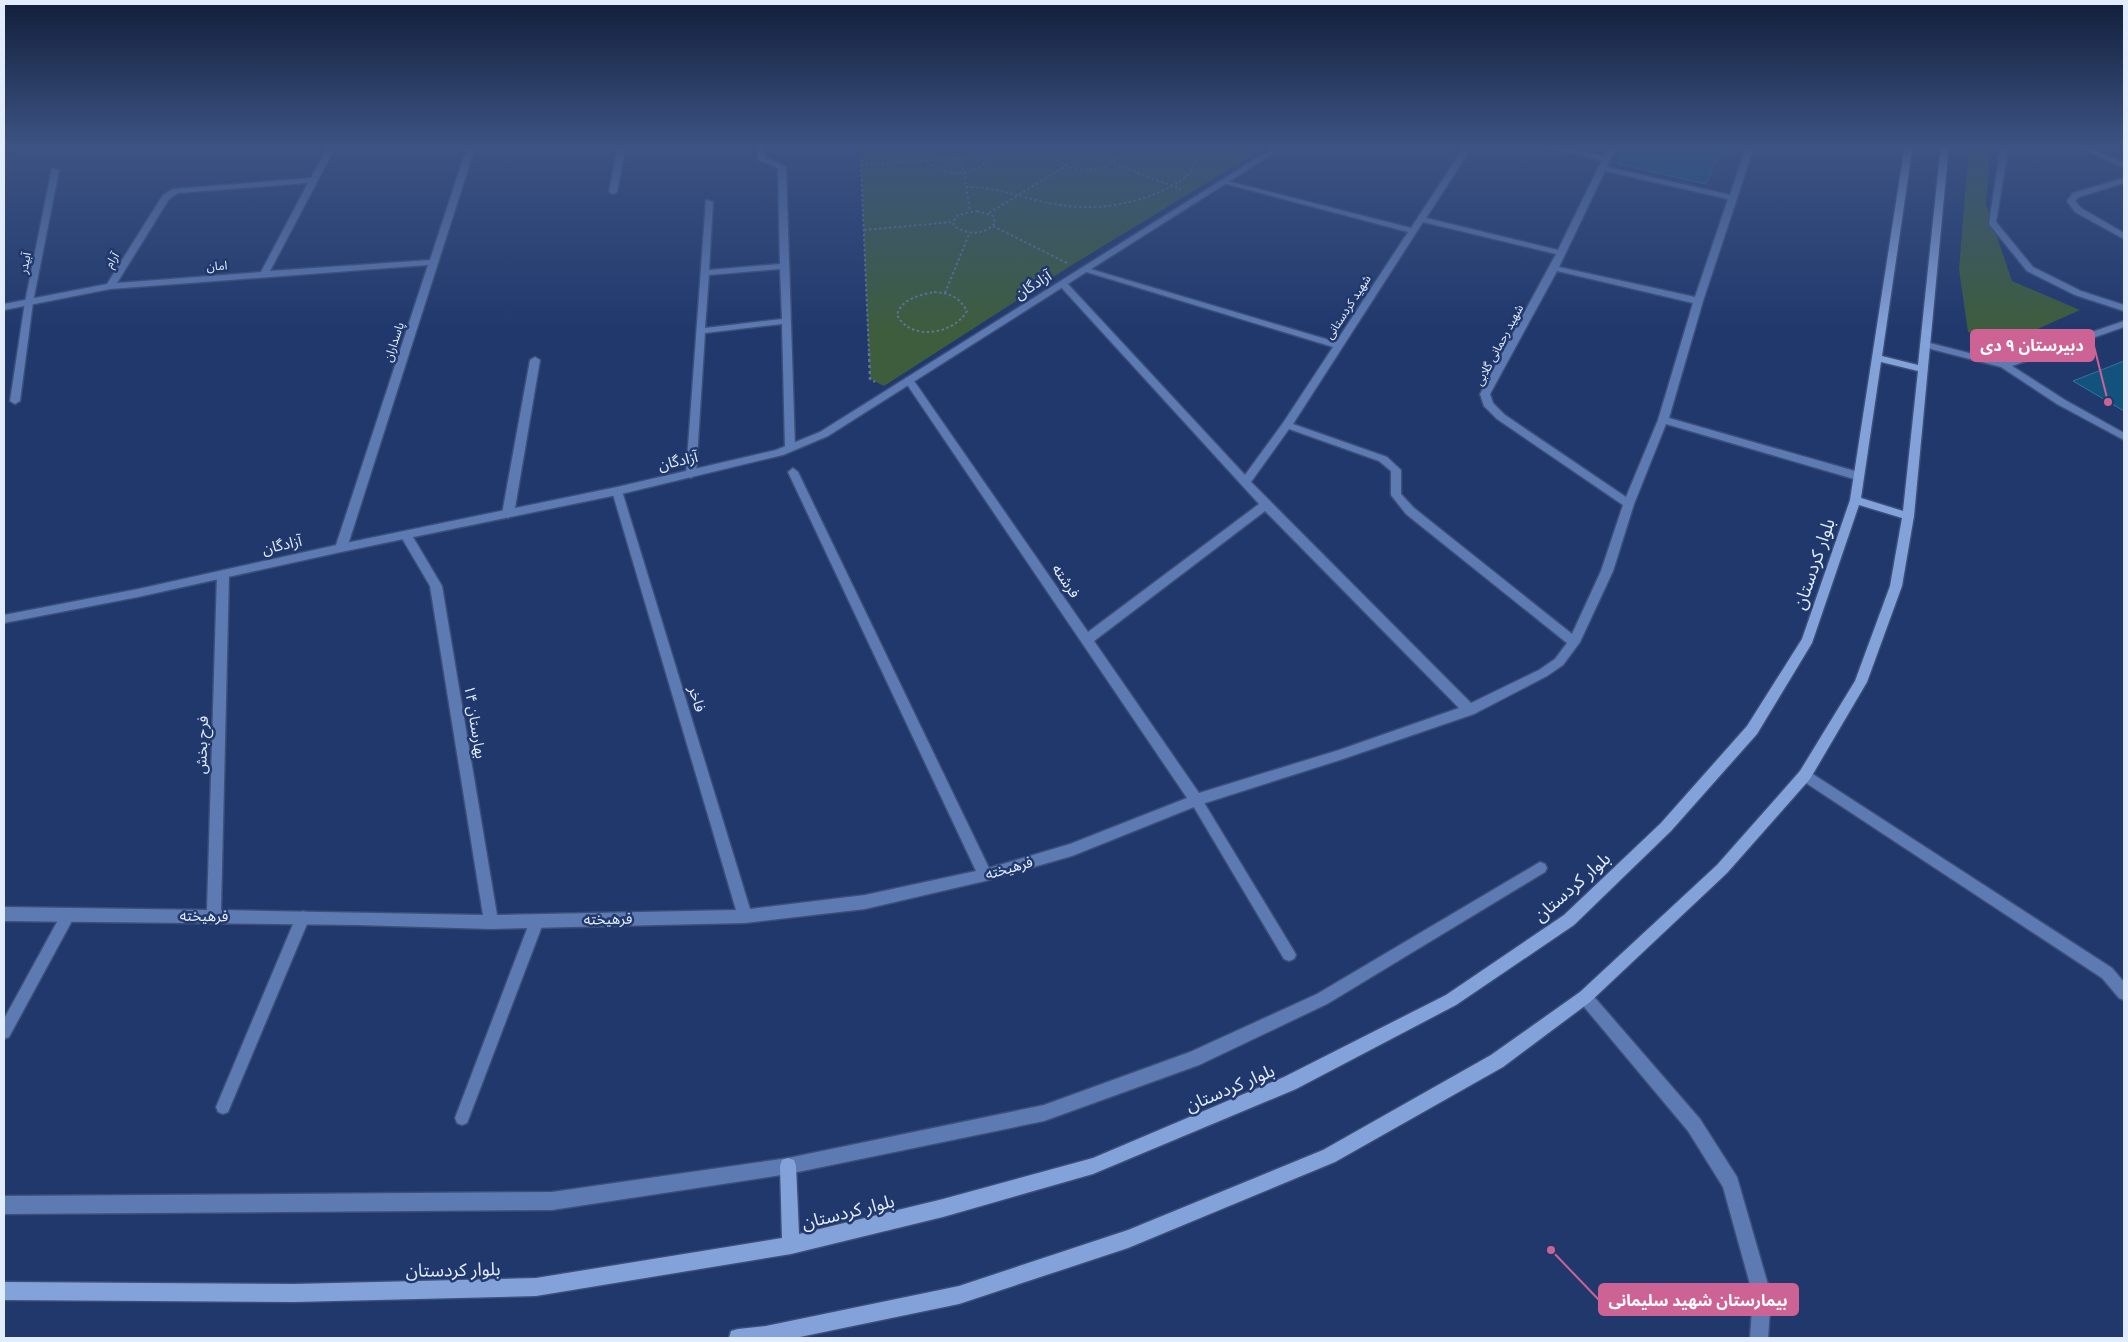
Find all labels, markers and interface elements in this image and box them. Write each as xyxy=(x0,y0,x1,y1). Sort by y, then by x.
street label: آرام xyxy=(101,249,124,271)
street label: آبیدر xyxy=(15,251,34,276)
street label: امان xyxy=(206,257,228,274)
street label: آزادگان xyxy=(1011,266,1055,303)
street label: شهید کردستانی xyxy=(1321,272,1374,342)
street label: شهید رحمانی گلابی xyxy=(1471,302,1526,388)
street label: پاسداران xyxy=(380,320,408,364)
callout: دبیرستان ۹ دی xyxy=(1971,330,2094,361)
text: دبیرستان ۹ دی xyxy=(1980,335,2084,355)
street label: آزادگان xyxy=(656,447,700,474)
street label: بلوار کردستان xyxy=(1787,515,1840,612)
street label: آزادگان xyxy=(260,531,304,558)
street label: فرشته xyxy=(1048,560,1085,602)
street label: فاخر xyxy=(684,683,710,714)
street label: بهارستان ۱۴ xyxy=(460,684,491,760)
street label: فرح بخش xyxy=(191,715,215,775)
street label: بلوار کردستان xyxy=(1528,847,1615,926)
street label: فرهیخته xyxy=(983,852,1035,883)
street label: فرهیخته xyxy=(179,906,229,925)
street label: فرهیخته xyxy=(583,909,633,928)
street label: بلوار کردستان xyxy=(1182,1058,1278,1117)
street label: بلوار کردستان xyxy=(799,1189,897,1234)
street label: بلوار کردستان xyxy=(405,1257,501,1282)
callout: بیمارستان شهید سلیمانی xyxy=(1599,1284,1798,1315)
text: بیمارستان شهید سلیمانی xyxy=(1608,1290,1788,1310)

